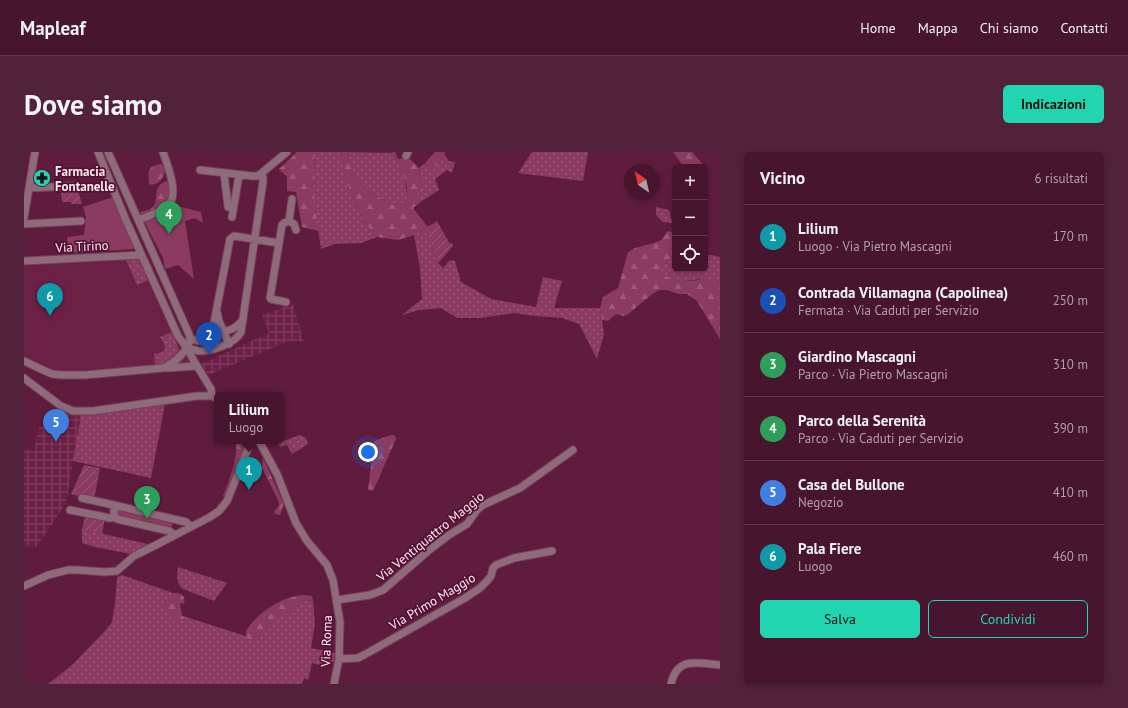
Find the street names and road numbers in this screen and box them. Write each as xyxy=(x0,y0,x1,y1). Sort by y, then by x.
street label: Via Tirino xyxy=(54,237,109,256)
street label: Via Ventiquattro Maggio xyxy=(372,488,488,586)
street label: Via Primo Maggio xyxy=(385,569,479,634)
street label: Via Roma xyxy=(317,615,336,668)

